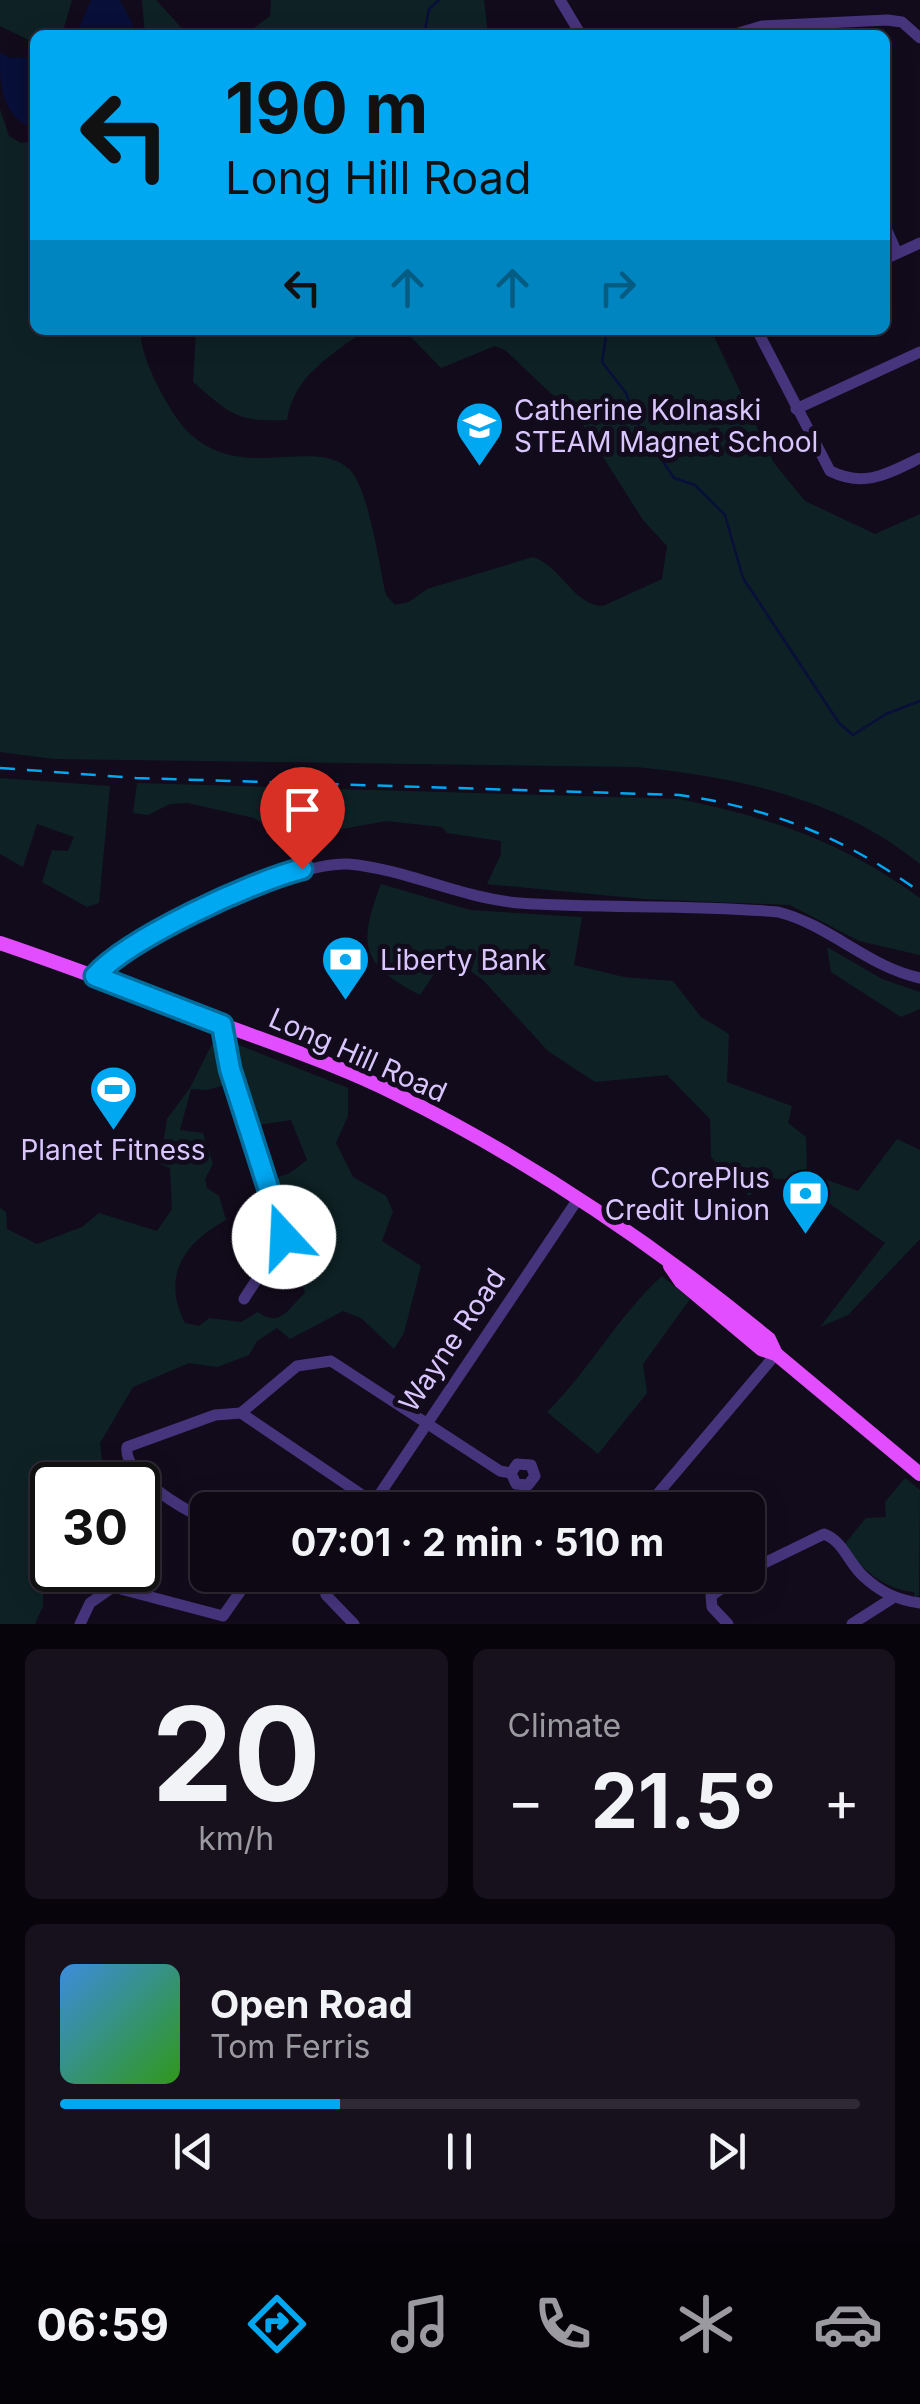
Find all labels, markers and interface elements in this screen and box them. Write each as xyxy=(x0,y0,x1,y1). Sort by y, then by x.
text: 190 m xyxy=(225,65,428,150)
icon: left xyxy=(60,70,190,200)
text: Long Hill Road xyxy=(225,150,532,205)
icon: left xyxy=(275,260,330,315)
icon: ahead xyxy=(380,260,435,315)
icon: ahead xyxy=(485,260,540,315)
icon: right xyxy=(590,260,645,315)
place label: Catherine Kolnaski STEAM Magnet School xyxy=(514,393,818,459)
school or university icon: Catherine Kolnaski STEAM Magnet School xyxy=(453,400,505,468)
pin xyxy=(260,767,345,870)
icon: arrive xyxy=(275,782,330,837)
bank icon: Liberty Bank xyxy=(319,934,371,1002)
place label: Liberty Bank xyxy=(380,943,546,977)
street label: Long Hill Road xyxy=(264,1001,452,1109)
sports icon: Planet Fitness xyxy=(87,1064,139,1132)
place label: Planet Fitness xyxy=(20,1133,206,1167)
place label: CorePlus Credit Union xyxy=(605,1161,770,1227)
bank icon: CorePlus Credit Union xyxy=(779,1168,831,1236)
position arrow xyxy=(232,1185,336,1289)
street label: Wayne Road xyxy=(392,1262,512,1418)
speed limit sign: 30 xyxy=(30,1462,160,1592)
text: 07:01 · 2 min · 510 m xyxy=(291,1519,664,1565)
text: 20 xyxy=(151,1675,321,1832)
text: Climate xyxy=(508,1706,621,1745)
text: 21.5° xyxy=(591,1755,777,1846)
text: − xyxy=(508,1768,544,1834)
text: + xyxy=(824,1768,860,1834)
text: km/h xyxy=(198,1819,274,1858)
text: Open Road xyxy=(210,1981,413,2027)
text: Tom Ferris xyxy=(210,2027,370,2066)
icon: previous xyxy=(166,2124,221,2179)
icon: pause xyxy=(432,2124,487,2179)
icon: next xyxy=(699,2124,754,2179)
icon: directions xyxy=(242,2289,312,2359)
icon: music xyxy=(385,2289,455,2359)
icon: phone xyxy=(528,2289,598,2359)
icon: climate xyxy=(671,2289,741,2359)
icon: car xyxy=(813,2289,883,2359)
text: 06:59 xyxy=(36,2297,169,2352)

